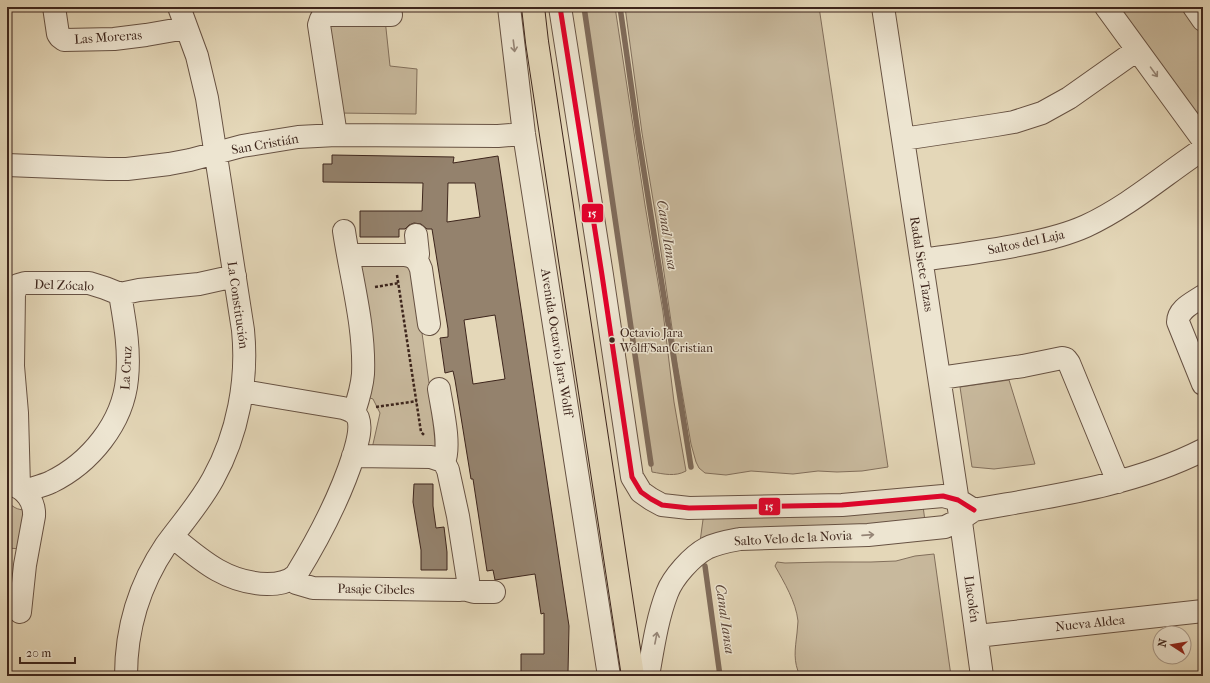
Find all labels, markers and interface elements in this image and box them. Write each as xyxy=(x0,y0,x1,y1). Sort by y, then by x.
street label: Las Moreras xyxy=(74,27,143,47)
one-way arrow xyxy=(510,39,518,52)
one-way arrow xyxy=(1149,67,1158,78)
street label: San Cristián xyxy=(230,131,300,157)
water label: Canal Iansa xyxy=(653,199,681,271)
line badge: 15 xyxy=(581,203,604,223)
text: 15 xyxy=(588,207,597,220)
street label: Radal Siete Tazas xyxy=(907,215,937,313)
street label: Saltos del Laja xyxy=(986,226,1067,257)
street label: La Constitución xyxy=(224,260,252,350)
street label: Avenida Octavio Jara Wolff xyxy=(538,266,577,420)
street label: Del Zócalo xyxy=(34,276,95,294)
place label: Octavio Jara Wolff/San Cristian xyxy=(619,326,713,355)
marker: Octavio Jara Wolff/San Cristian xyxy=(607,335,617,345)
street label: La Cruz xyxy=(117,345,135,390)
line badge: 15 xyxy=(758,497,781,516)
text: 15 xyxy=(765,500,774,513)
street label: Salto Velo de la Novia xyxy=(734,527,853,549)
one-way arrow xyxy=(861,531,874,538)
street label: Llacolén xyxy=(961,575,983,624)
street label: Pasaje Cibeles xyxy=(337,581,415,597)
water label: Canal Iansa xyxy=(712,583,738,655)
street label: Nueva Aldea xyxy=(1054,612,1127,634)
north arrow xyxy=(1152,625,1192,665)
one-way arrow xyxy=(652,632,660,645)
text: N xyxy=(1155,637,1170,648)
scale bar xyxy=(20,639,75,665)
text: 20 m xyxy=(26,646,51,660)

